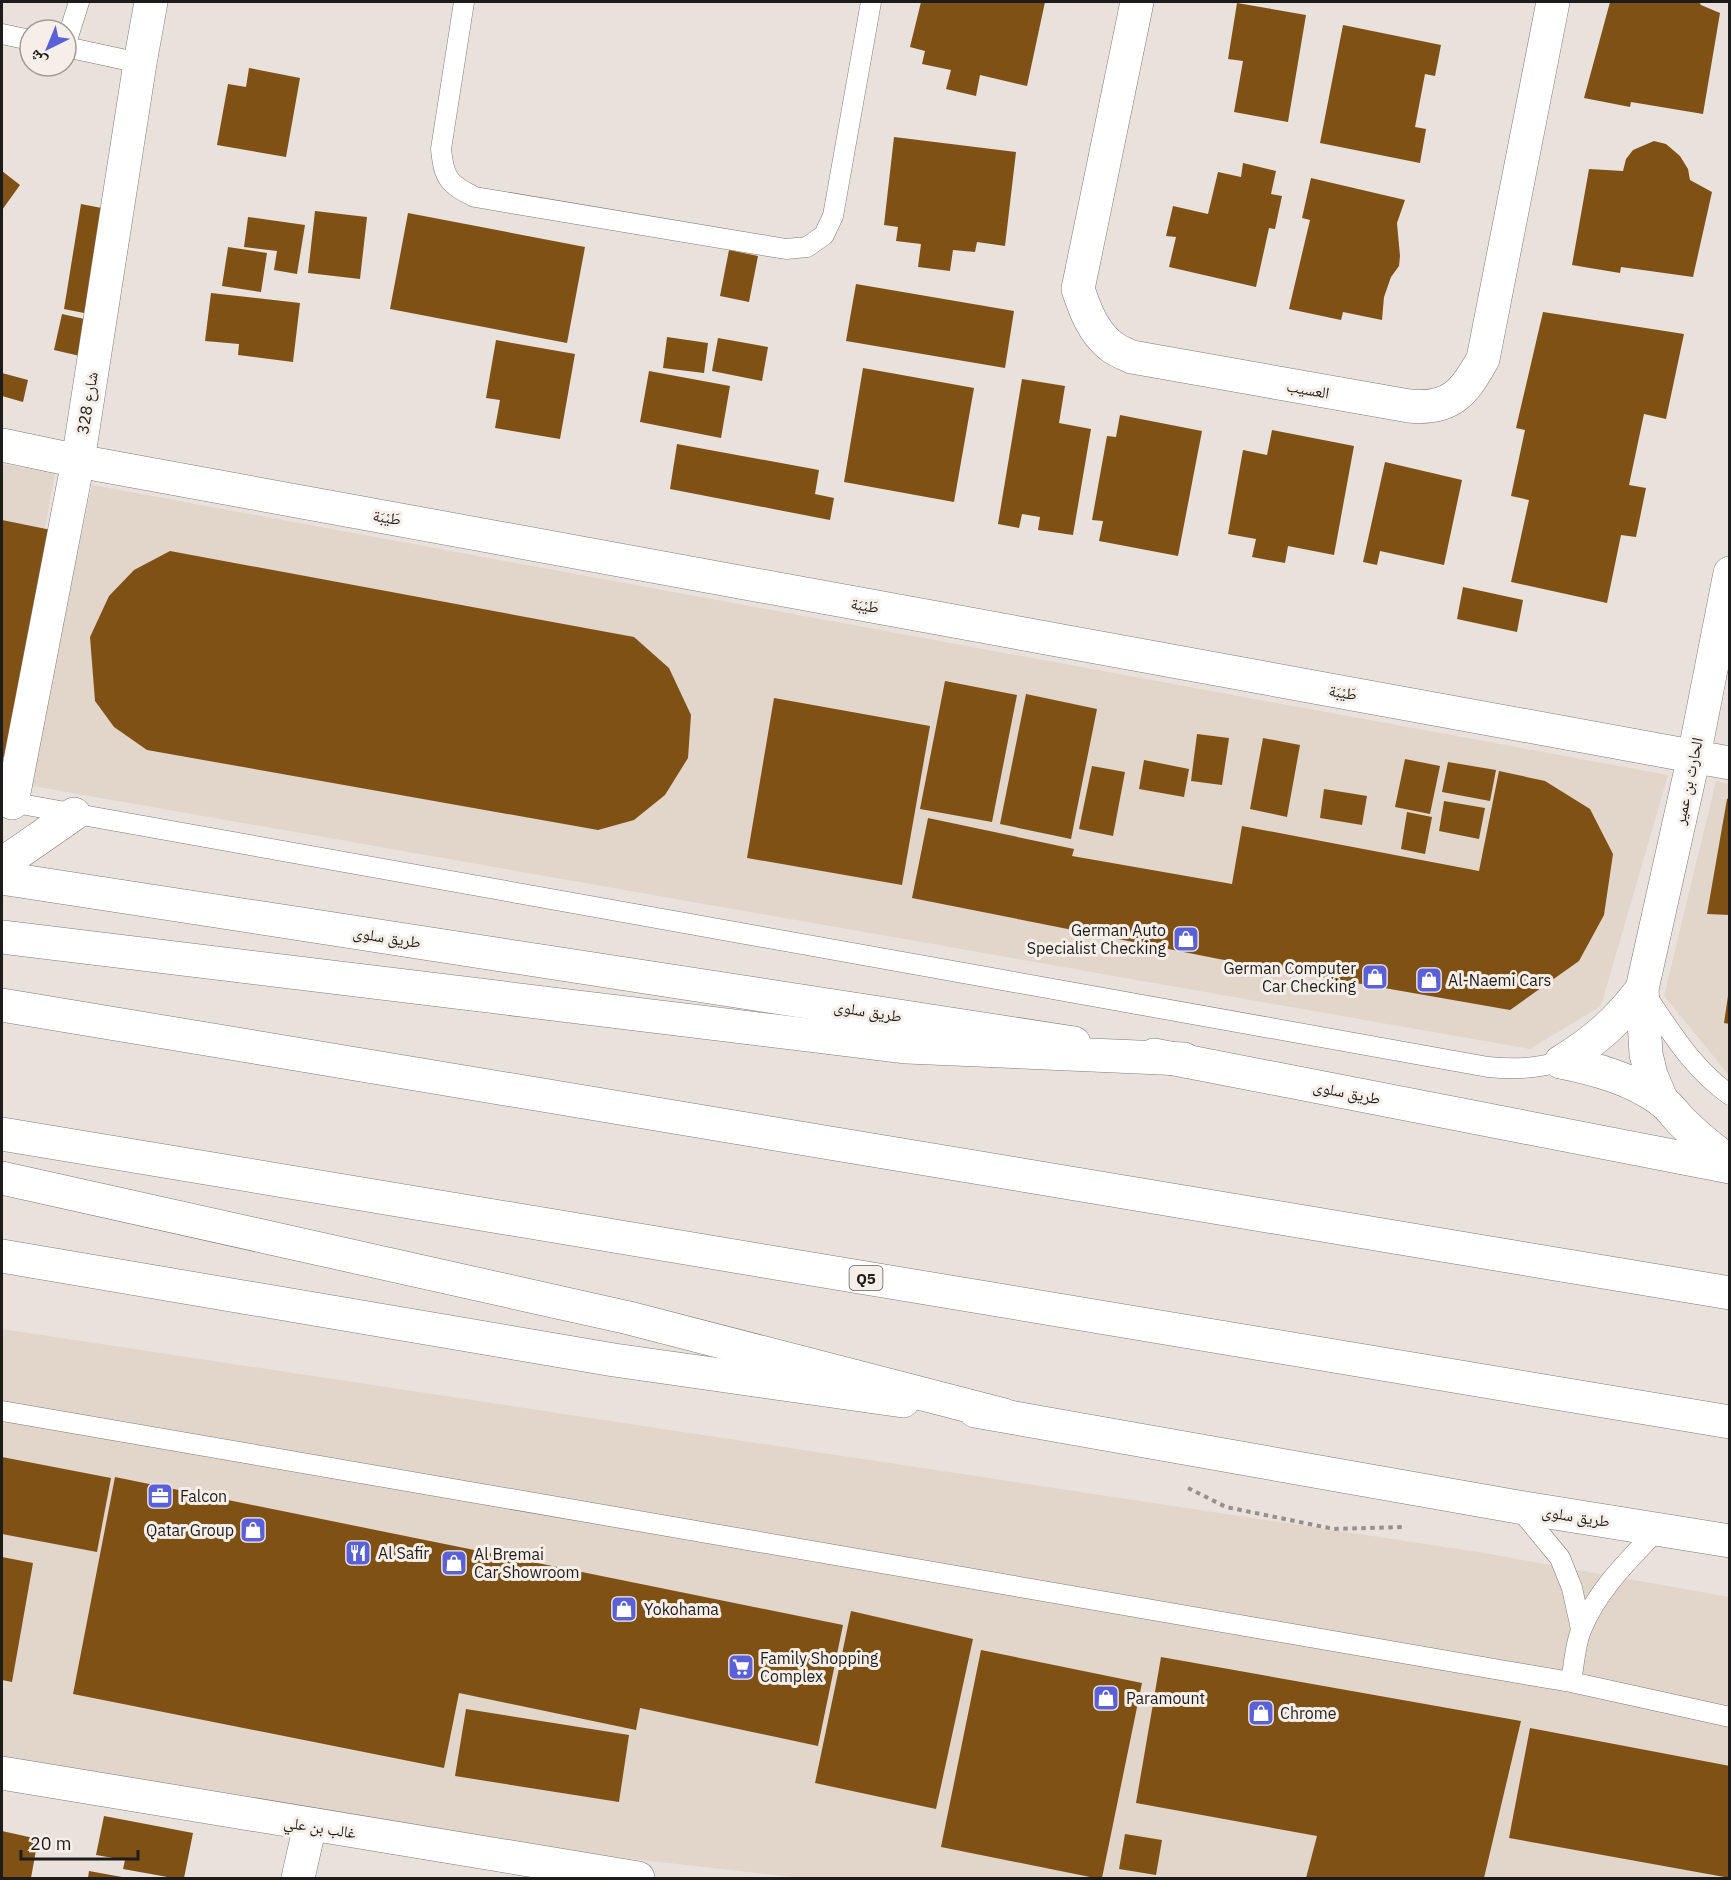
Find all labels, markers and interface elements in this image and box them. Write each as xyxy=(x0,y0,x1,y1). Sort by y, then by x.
north arrow xyxy=(18,18,78,78)
text: ش xyxy=(25,46,51,72)
street label: شارع 328 xyxy=(72,370,103,436)
street label: العسيب xyxy=(1285,375,1331,403)
street label: طَيْبَة xyxy=(371,505,403,529)
street label: طَيْبَة xyxy=(849,593,881,617)
street label: طَيْبَة xyxy=(1327,680,1359,704)
street label: الحارث بن عمير xyxy=(1669,736,1708,828)
place label: German Auto Specialist Checking xyxy=(1027,920,1167,958)
street label: طريق سلوى xyxy=(352,922,422,953)
shop icon: German Auto Specialist Checking xyxy=(1171,924,1201,954)
place label: German Computer Car Checking xyxy=(1223,958,1357,996)
shop icon: German Computer Car Checking xyxy=(1360,962,1390,992)
shop icon: Al-Naemi Cars xyxy=(1414,965,1444,995)
place label: Al-Naemi Cars xyxy=(1448,970,1551,990)
street label: طريق سلوى xyxy=(833,996,903,1027)
street label: طريق سلوى xyxy=(1311,1076,1382,1109)
road number: Q5 xyxy=(850,1266,882,1290)
office icon: Falcon xyxy=(145,1481,175,1511)
place label: Falcon xyxy=(180,1486,227,1506)
street label: طريق سلوى xyxy=(1541,1501,1611,1532)
shop icon: Qatar Group xyxy=(238,1515,268,1545)
place label: Qatar Group xyxy=(146,1520,234,1540)
restaurant icon: Al Safir xyxy=(343,1538,373,1568)
place label: Al Safir xyxy=(378,1543,429,1563)
place label: Al Bremai Car Showroom xyxy=(474,1544,579,1582)
shop icon: Al Bremai Car Showroom xyxy=(439,1548,469,1578)
shop icon: Yokohama xyxy=(609,1594,639,1624)
place label: Yokohama xyxy=(644,1599,719,1619)
place label: Family Shopping Complex xyxy=(760,1648,879,1686)
supermarket icon: Family Shopping Complex xyxy=(726,1652,756,1682)
shop icon: Paramount xyxy=(1091,1683,1121,1713)
place label: Paramount xyxy=(1126,1688,1205,1708)
shop icon: Chrome xyxy=(1246,1698,1276,1728)
place label: Chrome xyxy=(1280,1703,1337,1723)
street label: غالب بن علي xyxy=(282,1811,358,1846)
scale bar xyxy=(21,1823,138,1861)
text: 20 m xyxy=(30,1832,72,1855)

